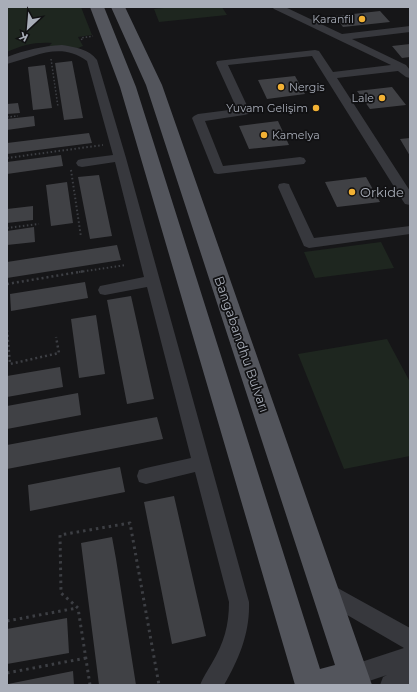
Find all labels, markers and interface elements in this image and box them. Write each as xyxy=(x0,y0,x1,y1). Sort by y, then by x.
north arrow xyxy=(8,8,48,48)
place label: Karanfil xyxy=(312,12,354,26)
marker: Karanfil xyxy=(357,14,367,24)
text: K xyxy=(16,29,30,45)
place label: Nergis xyxy=(289,80,325,94)
marker: Nergis xyxy=(276,82,286,92)
place label: Lale xyxy=(351,91,374,105)
marker: Lale xyxy=(377,93,387,103)
place label: Yuvam Gelişim xyxy=(226,101,308,115)
marker: Yuvam Gelişim xyxy=(311,103,321,113)
place label: Kamelya xyxy=(272,128,320,142)
marker: Kamelya xyxy=(259,130,269,140)
place label: Orkide xyxy=(360,184,404,200)
marker: Orkide xyxy=(347,187,357,197)
street label: Bangabandhu Bulvarı xyxy=(211,274,273,414)

